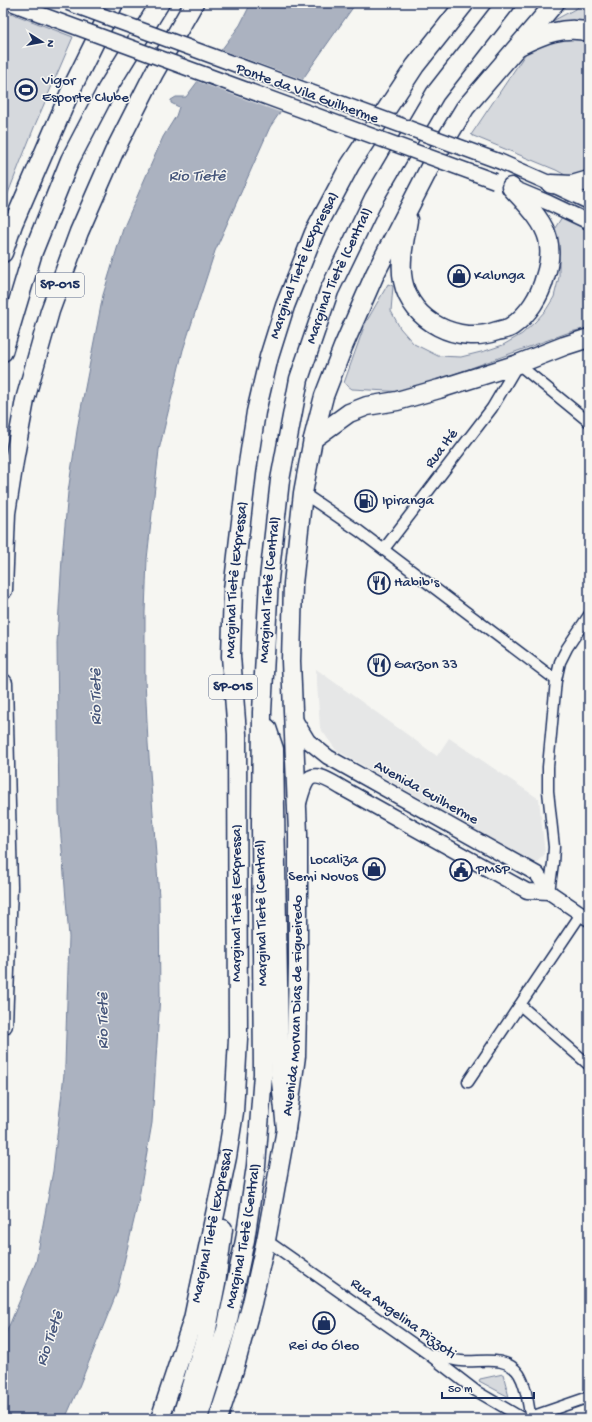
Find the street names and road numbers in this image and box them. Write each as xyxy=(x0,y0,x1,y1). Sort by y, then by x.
street label: Ponte da Vila Guilherme xyxy=(232,59,381,128)
street label: Marginal Tietê (Expressa) xyxy=(266,189,343,341)
street label: Marginal Tietê (Central) xyxy=(303,205,377,346)
road number: SP-015 xyxy=(36,273,84,297)
street label: Rua Ité xyxy=(421,426,463,472)
street label: Marginal Tietê (Expressa) xyxy=(222,500,252,659)
street label: Marginal Tietê (Central) xyxy=(256,515,285,663)
road number: SP-015 xyxy=(209,675,257,699)
street label: Avenida Guilherme xyxy=(371,757,482,829)
street label: Marginal Tietê (Expressa) xyxy=(228,824,246,982)
street label: Marginal Tietê (Central) xyxy=(252,839,272,987)
street label: Avenida Morvan Dias de Figueiredo xyxy=(279,895,307,1117)
street label: Marginal Tietê (Expressa) xyxy=(188,1147,237,1305)
street label: Marginal Tietê (Central) xyxy=(222,1163,265,1310)
street label: Rua Angelina Pizzoti xyxy=(347,1275,459,1363)

